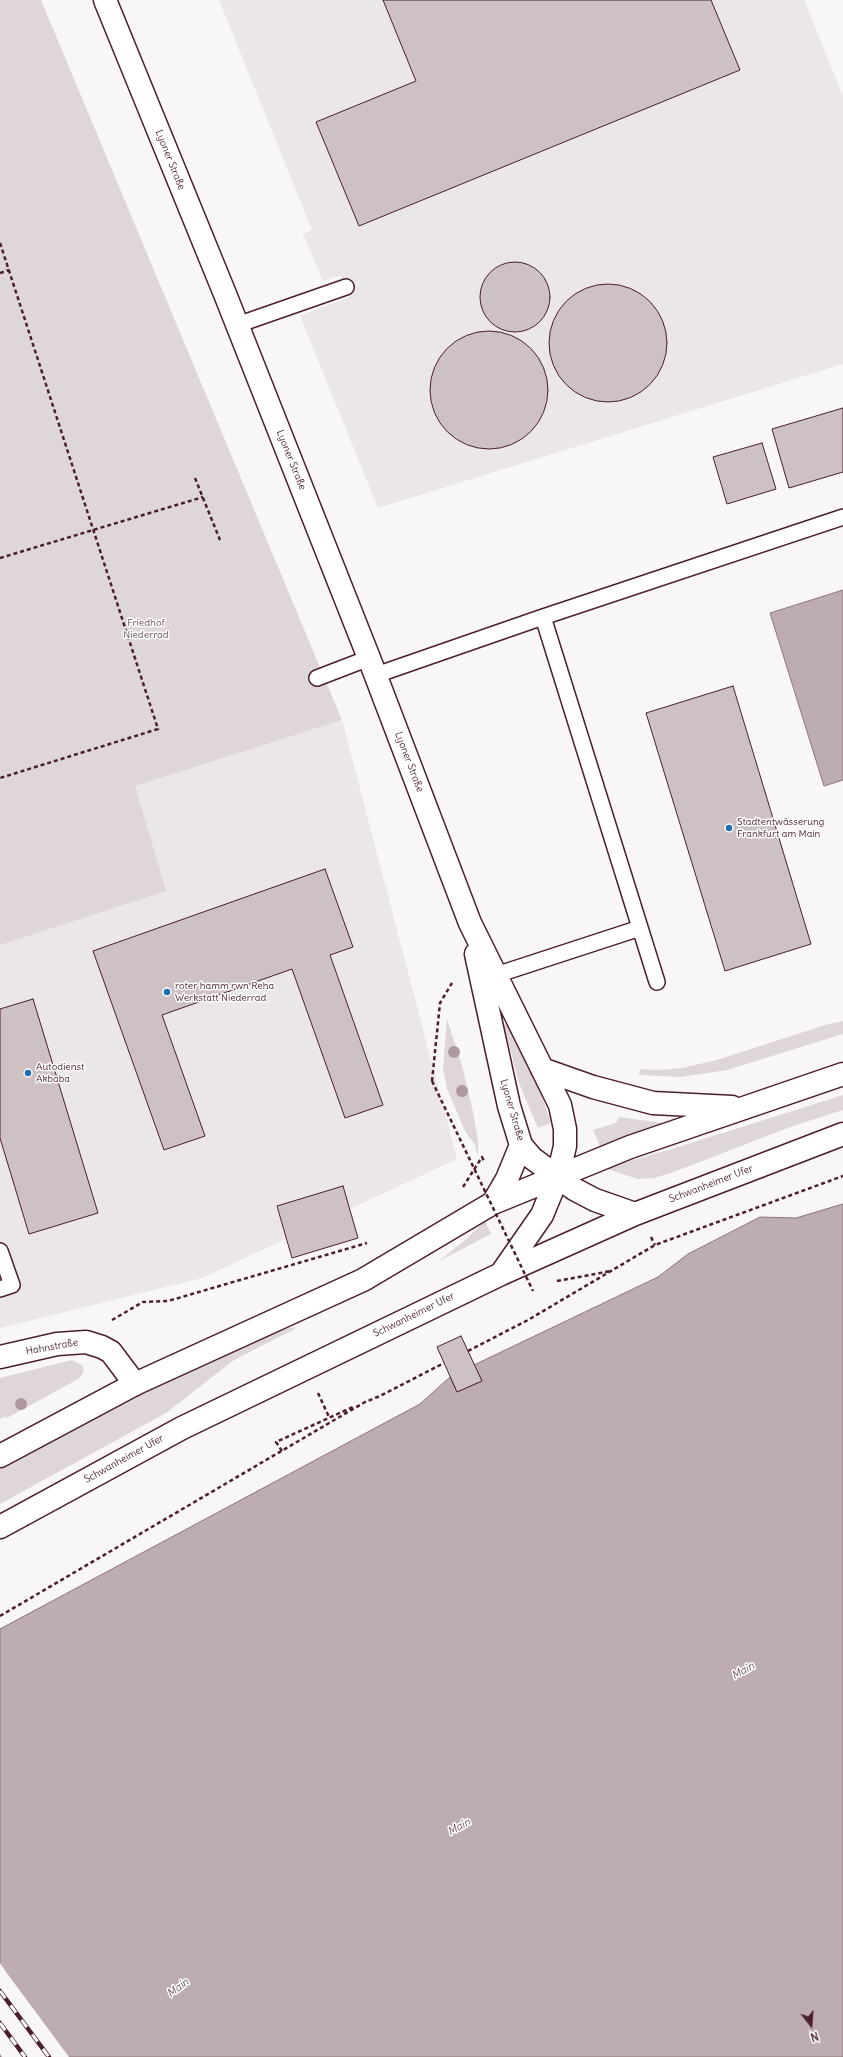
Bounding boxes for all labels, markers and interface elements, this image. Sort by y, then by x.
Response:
street label: Lyoner Straße [153,128,187,192]
street label: Lyoner Straße [274,428,308,492]
park label: Friedhof Niederrad [123,617,169,640]
street label: Lyoner Straße [392,730,426,794]
place label: Stadtentwässerung Frankfurt am Main [737,816,824,840]
marker: Stadtentwässerung Frankfurt am Main [724,823,734,833]
place label: roter hamm rwn Reha Werkstatt Niederrad [175,980,274,1004]
marker: roter hamm rwn Reha Werkstatt Niederrad [162,987,172,997]
place label: Autodienst Akbaba [36,1061,84,1084]
marker: Autodienst Akbaba [23,1068,33,1078]
street label: Lyoner Straße [497,1078,527,1142]
street label: Schwanheimer Ufer [667,1162,755,1206]
street label: Schwanheimer Ufer [371,1290,457,1340]
street label: Hahnstraße [25,1336,79,1358]
street label: Schwanheimer Ufer [82,1432,166,1486]
water label: Main [729,1659,757,1683]
water label: Main [445,1815,473,1839]
water label: Main [164,1976,192,2000]
north arrow [791,2005,831,2045]
text: N [809,2029,820,2044]

